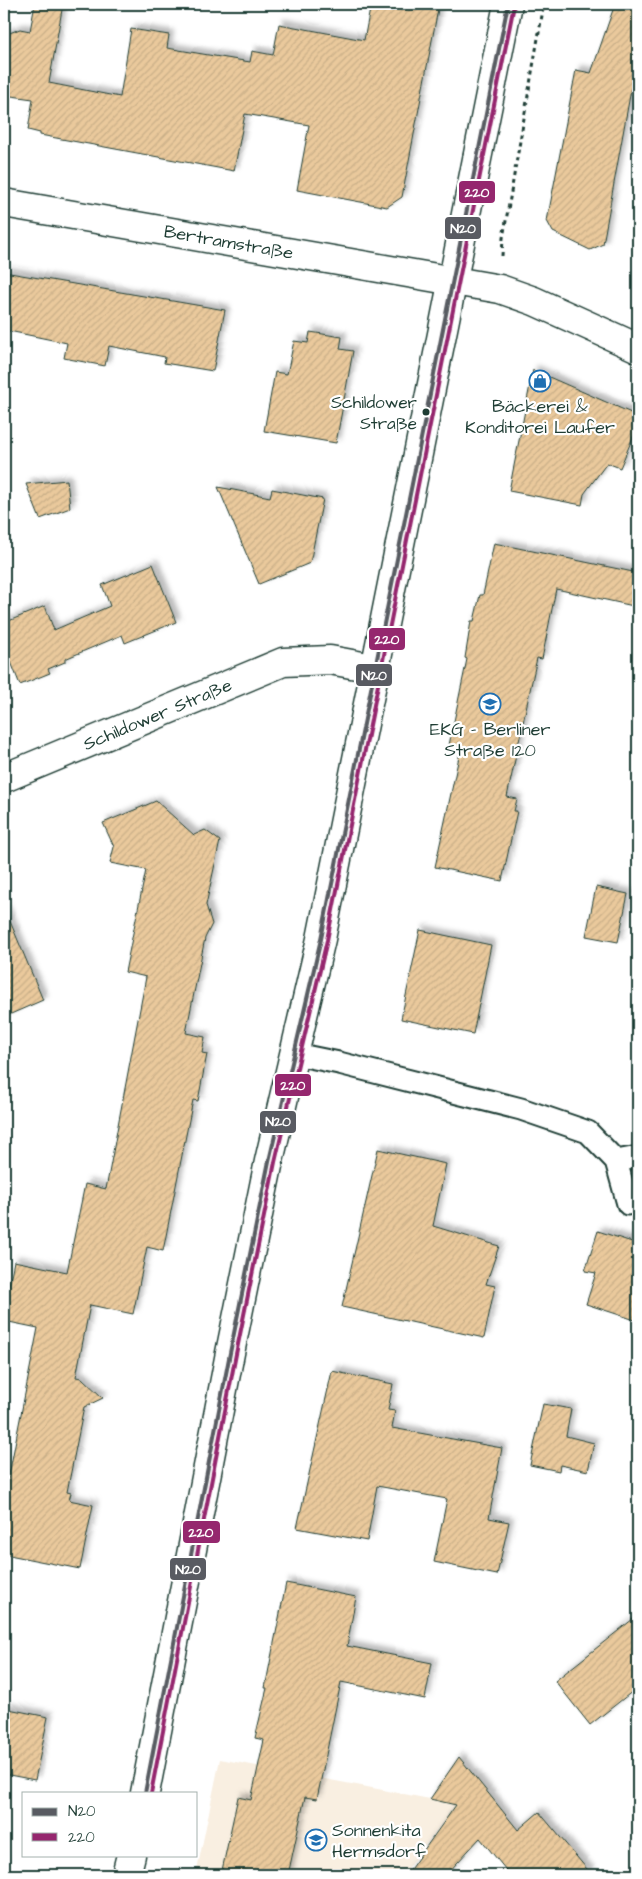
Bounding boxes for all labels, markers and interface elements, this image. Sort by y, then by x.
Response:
line badge: 220 [458,180,496,204]
text: 220 [464,183,490,203]
line badge: N20 [444,216,482,240]
street label: Bertramstraße [162,219,295,266]
text: N20 [450,219,476,239]
shop icon: Bäckerei & Konditorei Laufer [528,369,552,393]
place label: Schildower Straße [331,391,418,436]
place label: Bäckerei & Konditorei Laufer [465,394,615,440]
marker: Schildower Straße [421,407,431,417]
line badge: 220 [368,627,406,651]
text: 220 [374,630,400,650]
line badge: N20 [355,663,393,687]
text: N20 [361,666,387,686]
street label: Schildower Straße [79,673,236,757]
school or university icon: EKG - Berliner Straße 120 [478,692,502,716]
place label: EKG - Berliner Straße 120 [430,717,550,763]
line badge: 220 [274,1073,312,1097]
text: 220 [280,1076,306,1096]
line badge: N20 [259,1110,297,1134]
text: N20 [265,1112,291,1132]
line badge: 220 [182,1520,221,1544]
text: 220 [188,1523,214,1543]
line badge: N20 [169,1557,207,1581]
text: N20 [175,1560,201,1580]
legend [22,1792,198,1856]
text: N20 [68,1801,96,1822]
place label: Sonnenkita Hermsdorf [332,1818,426,1864]
text: 220 [68,1827,95,1848]
school or university icon: Sonnenkita Hermsdorf [304,1828,328,1852]

